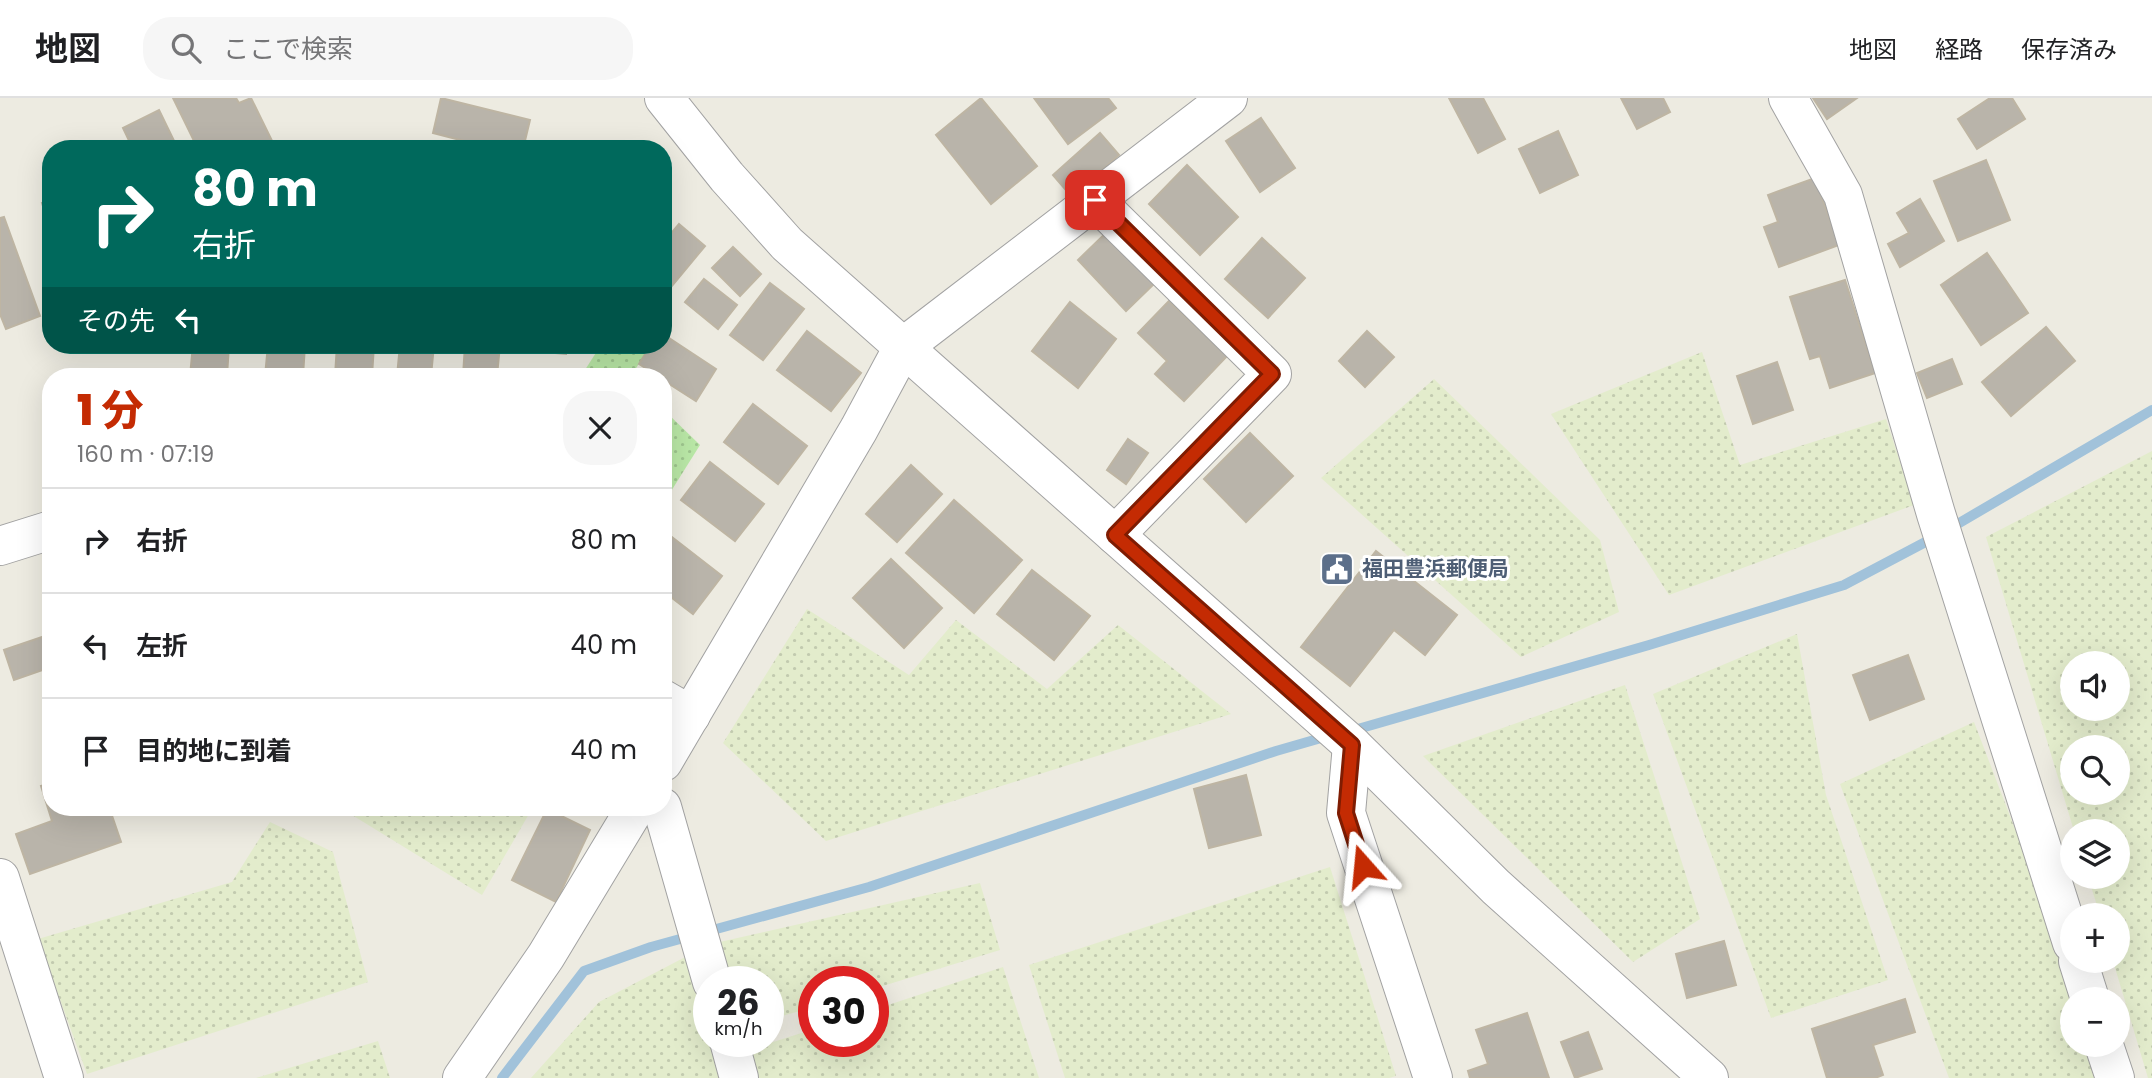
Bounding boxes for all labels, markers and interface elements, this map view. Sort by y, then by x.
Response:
search box [143,17,633,80]
text: 地図 [35,25,101,72]
icon: search [167,29,205,67]
text: ここで検索 [223,31,353,67]
text: 地図 [1849,33,1897,66]
text: 経路 [1935,33,1983,66]
text: 保存済み [2021,33,2117,66]
text: 80 m [192,155,318,223]
icon: right [77,168,168,259]
pin [1065,170,1125,230]
icon: arrive [1076,181,1114,219]
text: 右折 [192,222,256,267]
icon: left [169,301,207,339]
text: その先 [77,303,155,339]
text: 1 分 [77,381,143,440]
button: close [563,391,637,465]
text: 160 m · 07:19 [77,438,214,470]
icon: right [77,522,115,560]
text: 80 m [571,522,637,558]
text: 右折 [136,523,188,559]
public building icon: 福田豊浜郵便局 [1318,550,1356,588]
place label: 福田豊浜郵便局 [1362,554,1509,583]
icon: left [77,627,115,665]
text: 40 m [571,627,637,663]
text: 左折 [136,628,188,664]
map controls [2060,651,2130,1057]
button: sound [2060,651,2130,721]
icon: arrive [77,732,115,770]
text: 40 m [571,732,637,768]
text: 目的地に到着 [136,733,292,769]
button: search [2060,735,2130,805]
button: layers [2060,819,2130,889]
position arrow [1326,829,1400,903]
button: + [2060,903,2130,973]
speed limit sign: 30 [798,966,889,1057]
text: 26 [717,978,760,1027]
button: − [2060,987,2130,1057]
text: km/h [715,1016,762,1041]

